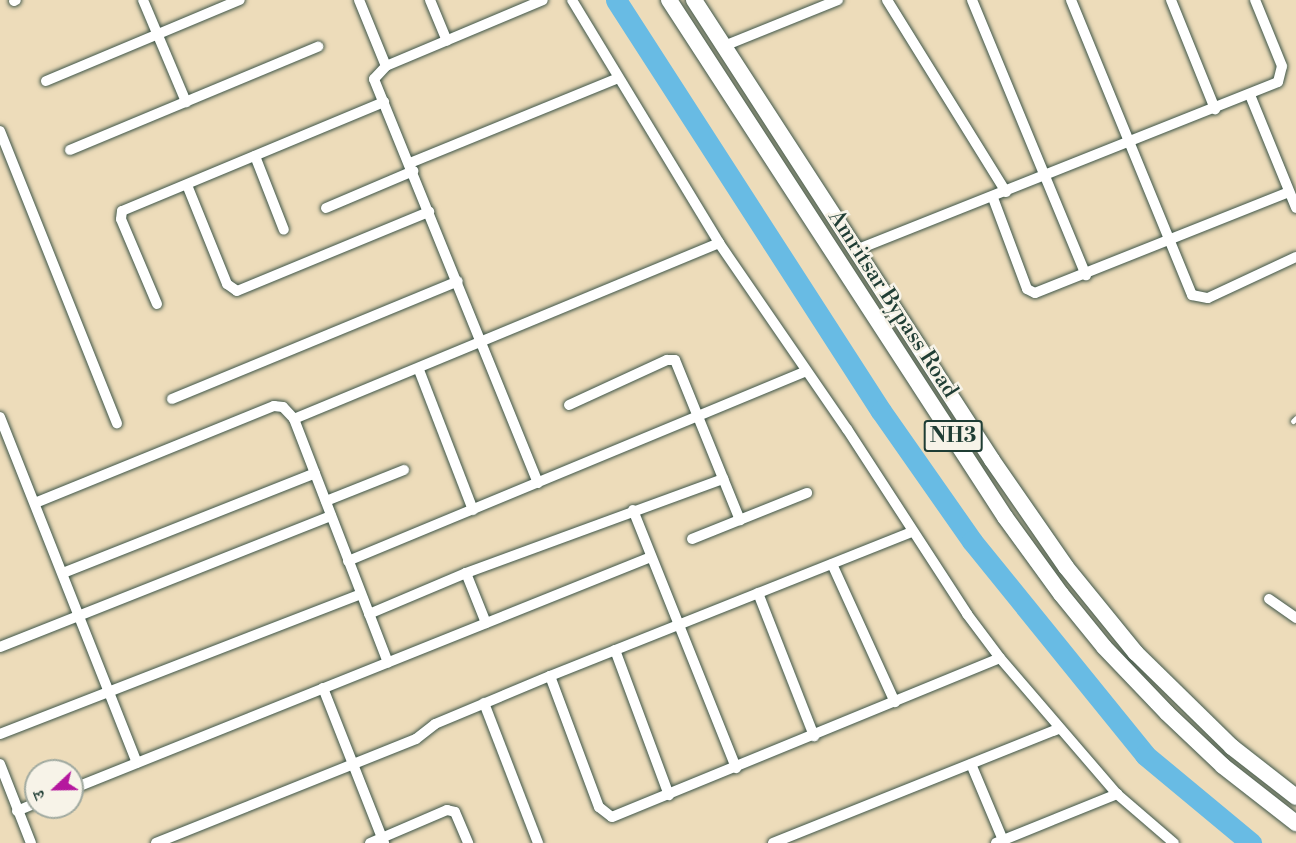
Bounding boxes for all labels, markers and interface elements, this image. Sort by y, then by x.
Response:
street label: Amritsar Bypass Road [823,205,963,403]
road number: NH3 [923,418,983,454]
north arrow [24,759,84,819]
text: उ [28,787,50,803]

